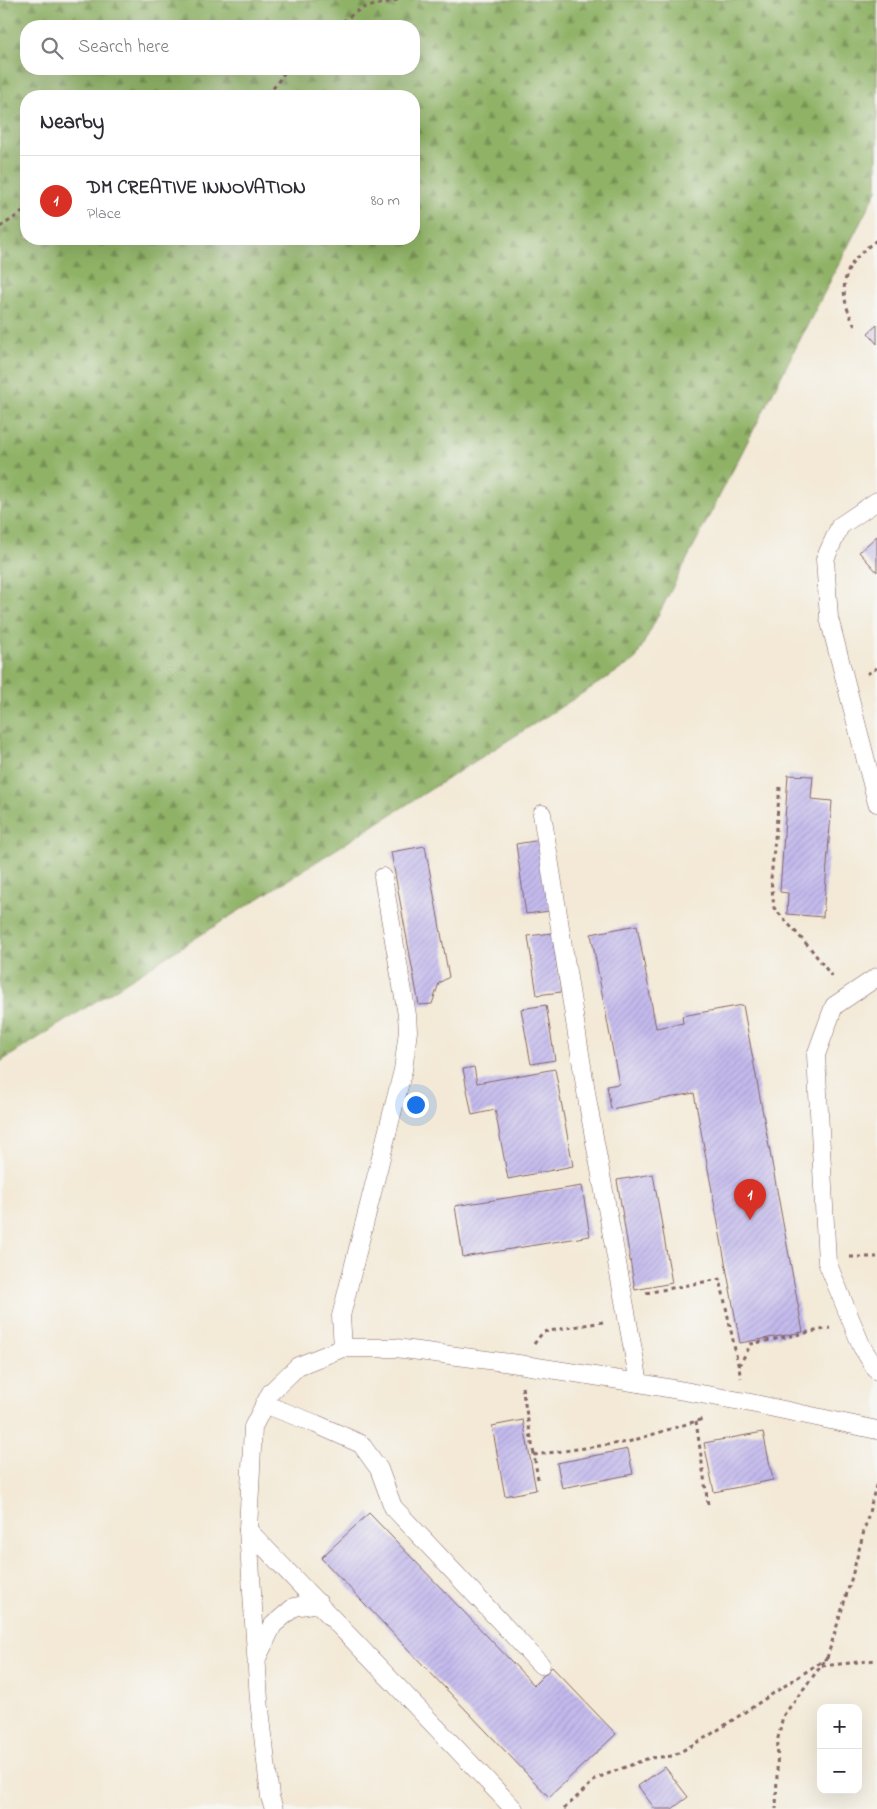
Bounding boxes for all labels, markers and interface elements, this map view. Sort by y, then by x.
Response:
search box [20,20,420,75]
icon: search [38,34,66,62]
text: Search here [78,34,169,61]
text: Nearby [40,108,104,138]
text: DM CREATIVE INNOVATION [87,175,306,202]
text: 1 [53,189,59,213]
text: 80 m [371,189,400,213]
text: Place [87,202,121,226]
your location [403,1092,429,1118]
pin: 1 [734,1179,766,1220]
map controls [817,1704,862,1794]
button: + [817,1704,862,1749]
button: − [817,1749,862,1794]

